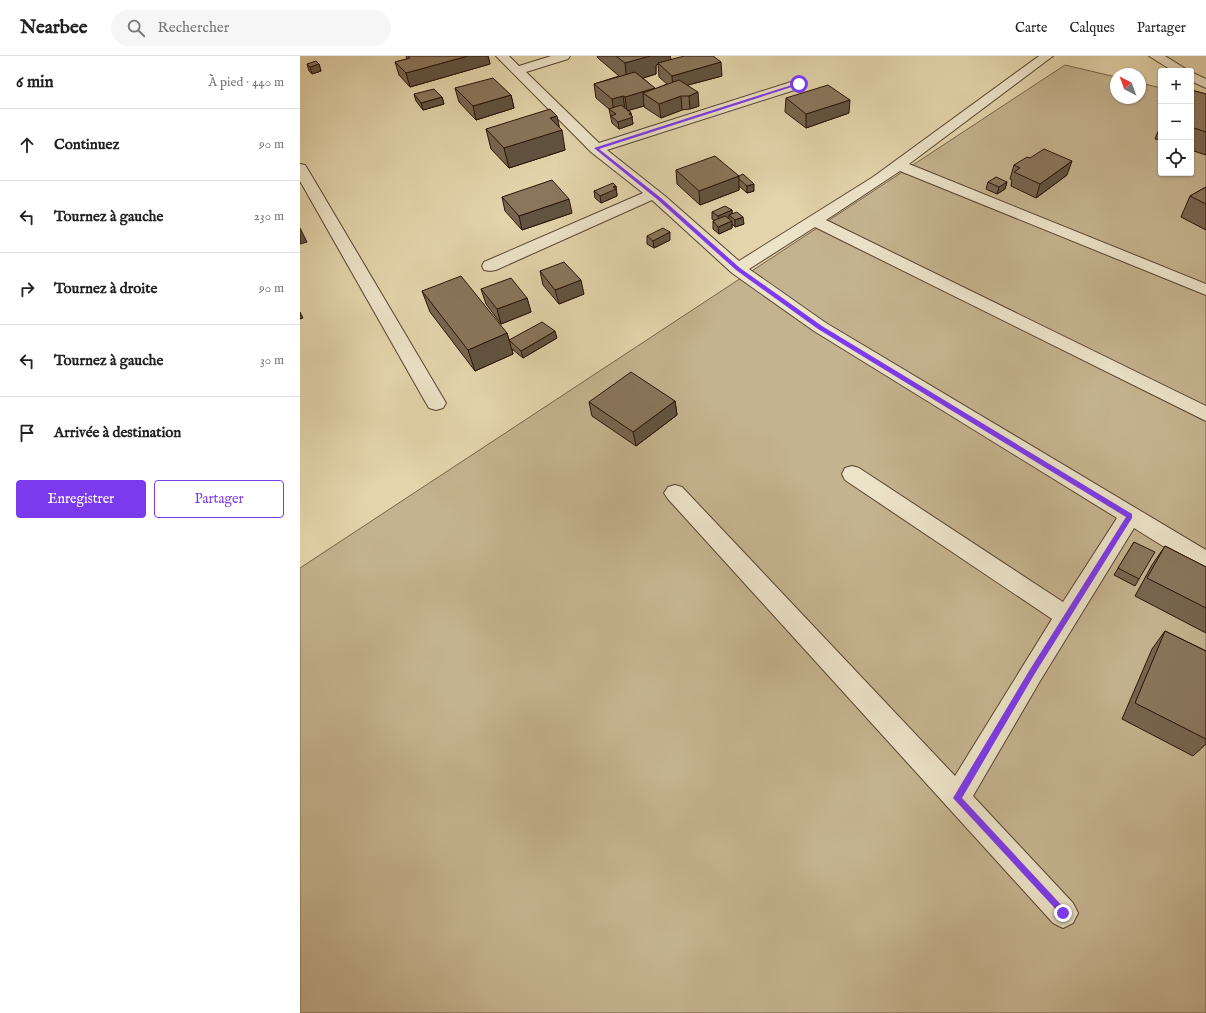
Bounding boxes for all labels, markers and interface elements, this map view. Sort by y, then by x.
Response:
search box [111,10,391,46]
text: Nearbee [20,16,87,40]
icon: search [125,17,147,39]
text: Rechercher [157,18,229,37]
text: Carte [1015,19,1047,37]
text: Calques [1069,19,1115,37]
text: Partager [1137,19,1186,37]
north arrow [1110,68,1146,104]
map controls [1158,68,1194,176]
button: + [1158,68,1194,104]
text: 6 min [16,72,54,93]
text: À pied · 440 m [209,74,284,91]
route start [790,75,808,93]
button: − [1158,104,1194,140]
icon: ahead [16,134,38,156]
text: Continuez [54,135,119,154]
text: 90 m [259,136,284,153]
button: locate [1158,140,1194,176]
icon: left [16,206,38,228]
text: Tournez à gauche [54,207,163,226]
text: 230 m [254,208,284,225]
icon: right [16,278,38,300]
text: Tournez à droite [54,279,157,298]
text: 90 m [259,280,284,297]
icon: left [16,350,38,372]
text: Tournez à gauche [54,351,163,370]
text: 30 m [260,352,284,369]
icon: arrive [16,422,38,444]
text: Arrivée à destination [54,423,181,442]
button: Enregistrer [16,480,146,518]
button: Partager [154,480,284,518]
route end [1054,904,1072,922]

